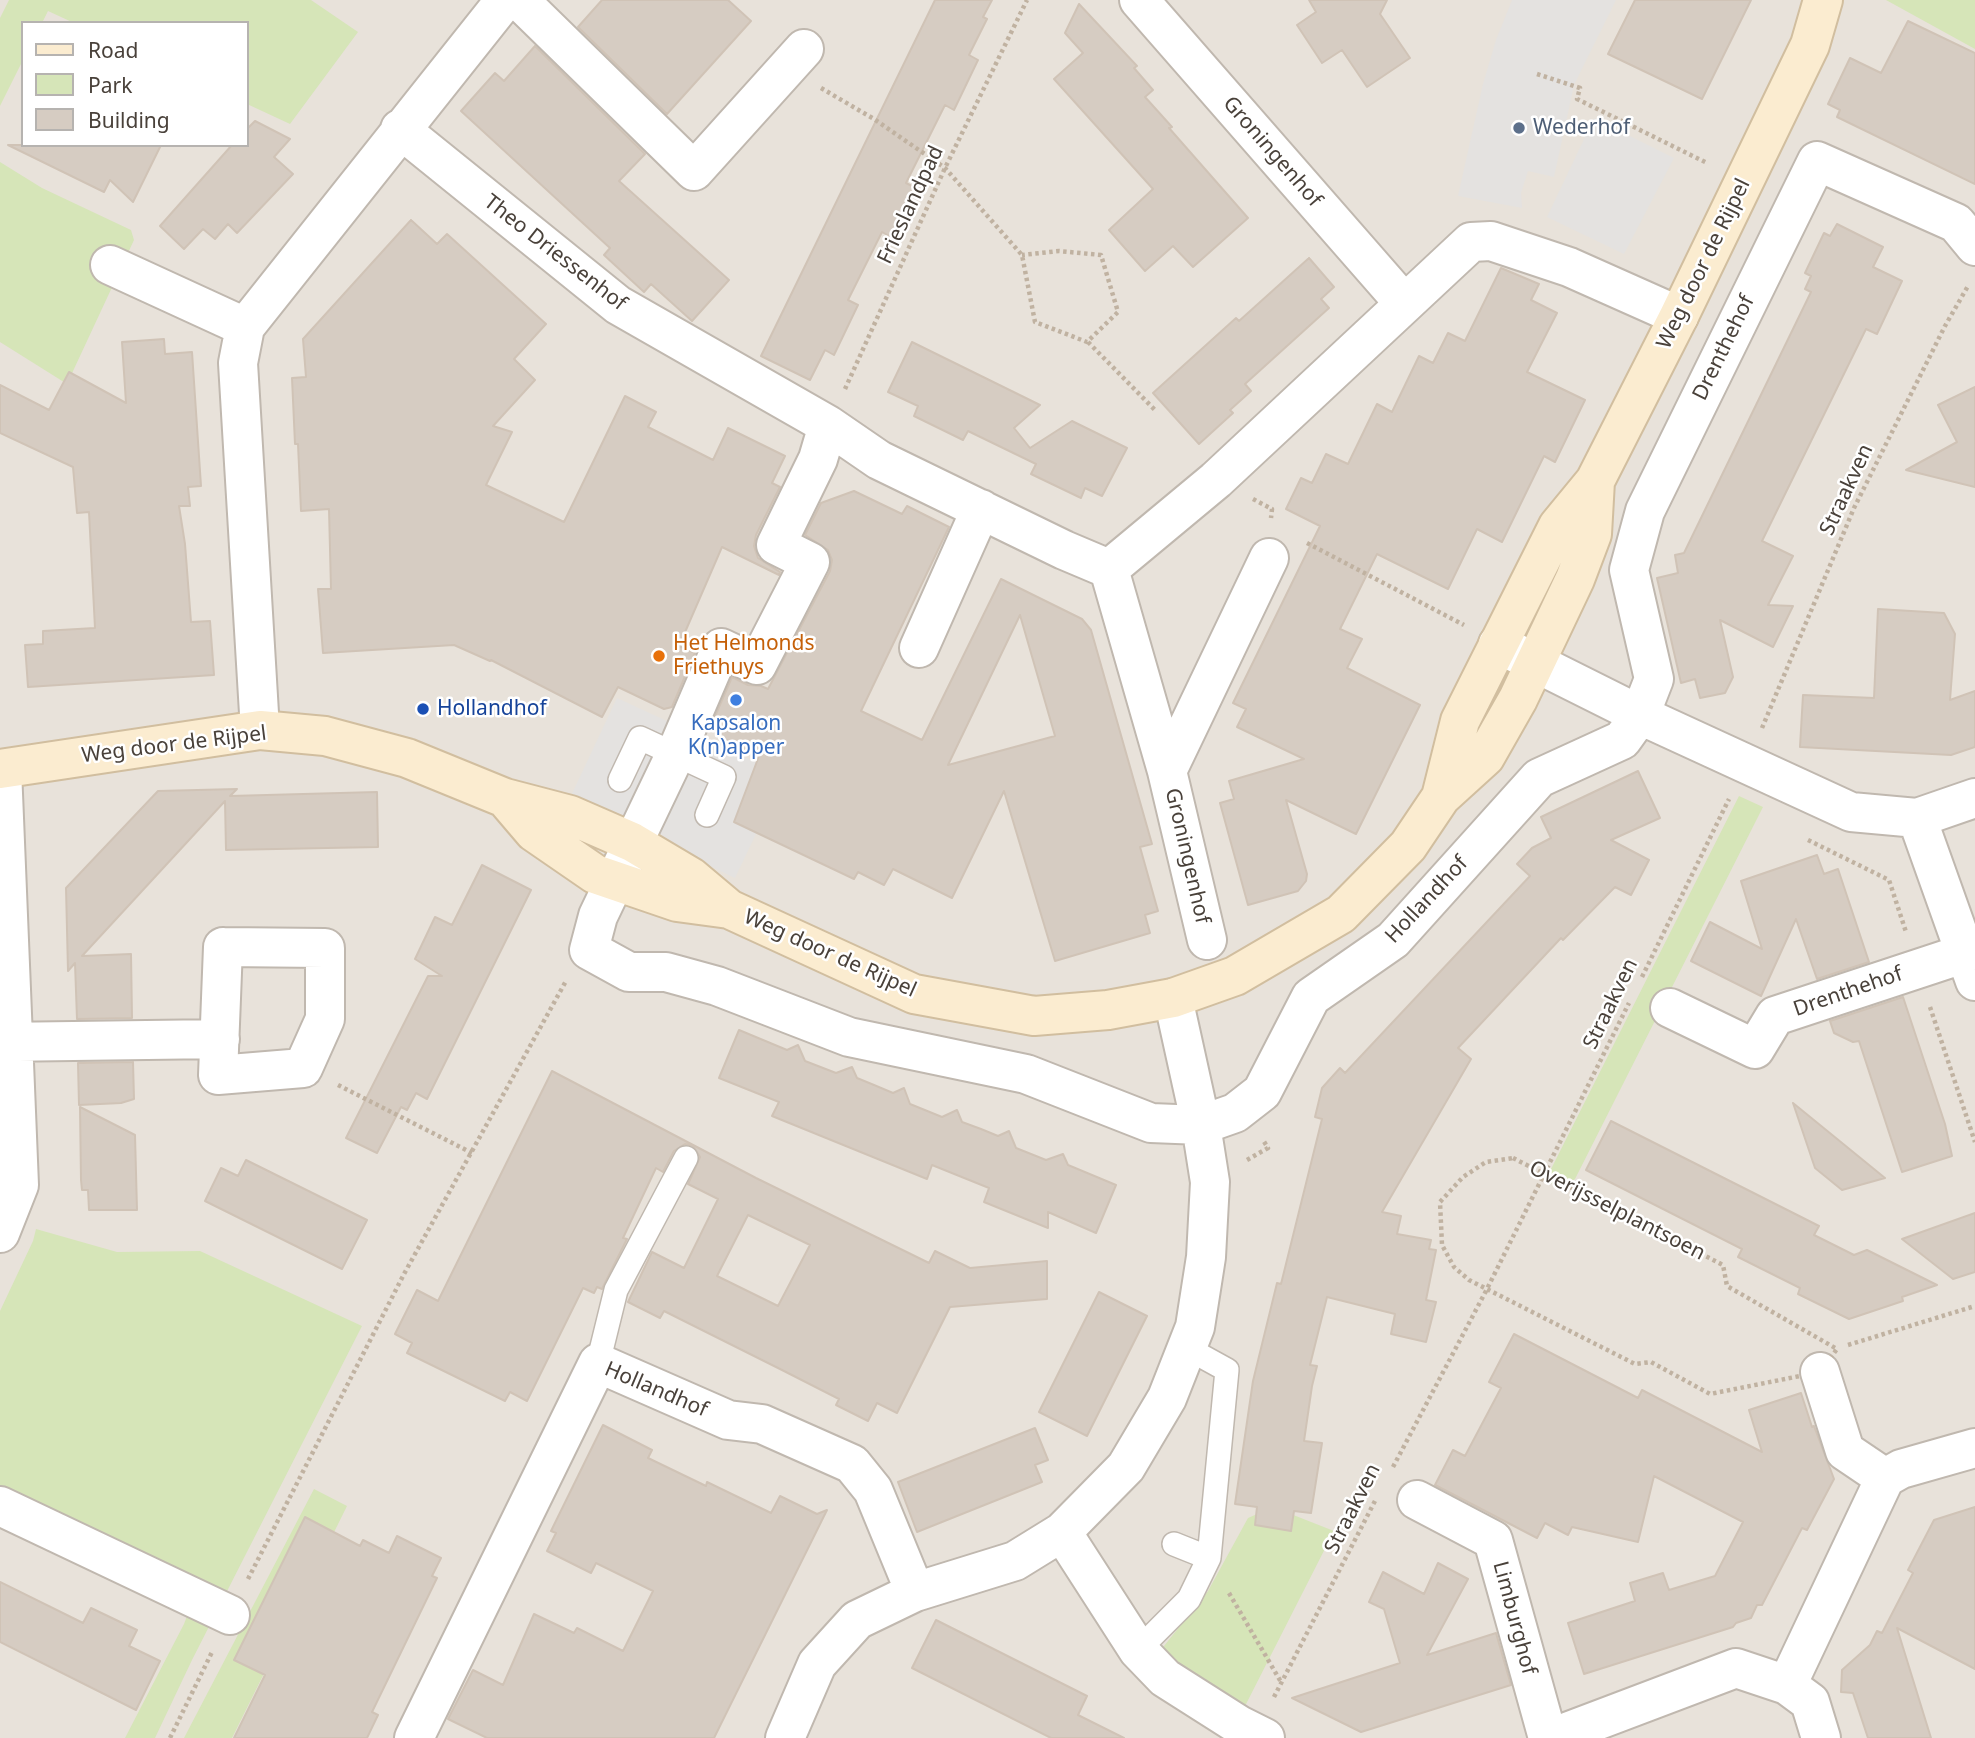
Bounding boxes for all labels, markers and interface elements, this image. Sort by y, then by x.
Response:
legend [21,21,248,147]
text: Road [88,36,138,64]
text: Park [88,71,132,99]
street label: Groningenhof [1217,92,1327,212]
text: Building [88,106,170,134]
place label: Wederhof [1533,115,1630,141]
marker: Wederhof [1511,120,1527,136]
street label: Frieslandpad [873,142,949,268]
street label: Weg door de Rijpel [1652,175,1756,353]
street label: Theo Driessenhof [479,190,631,316]
street label: Drenthehof [1688,291,1760,405]
street label: Straakven [1815,440,1879,540]
place label: Het Helmonds Friethuys [673,631,815,681]
marker: Het Helmonds Friethuys [651,648,667,664]
marker: Kapsalon K(n)apper [728,692,744,708]
place label: Hollandhof [437,696,547,722]
marker: Hollandhof [415,701,431,717]
place label: Kapsalon K(n)apper [688,711,784,761]
street label: Weg door de Rijpel [80,721,268,769]
street label: Groningenhof [1159,786,1215,926]
street label: Hollandhof [1380,851,1474,949]
street label: Weg door de Rijpel [740,905,920,1003]
street label: Straakven [1578,955,1644,1053]
street label: Drenthehof [1790,962,1906,1022]
street label: Overijsselplantsoen [1525,1156,1709,1266]
street label: Hollandhof [601,1357,711,1423]
street label: Straakven [1320,1460,1386,1558]
street label: Limburghof [1487,1559,1541,1677]

